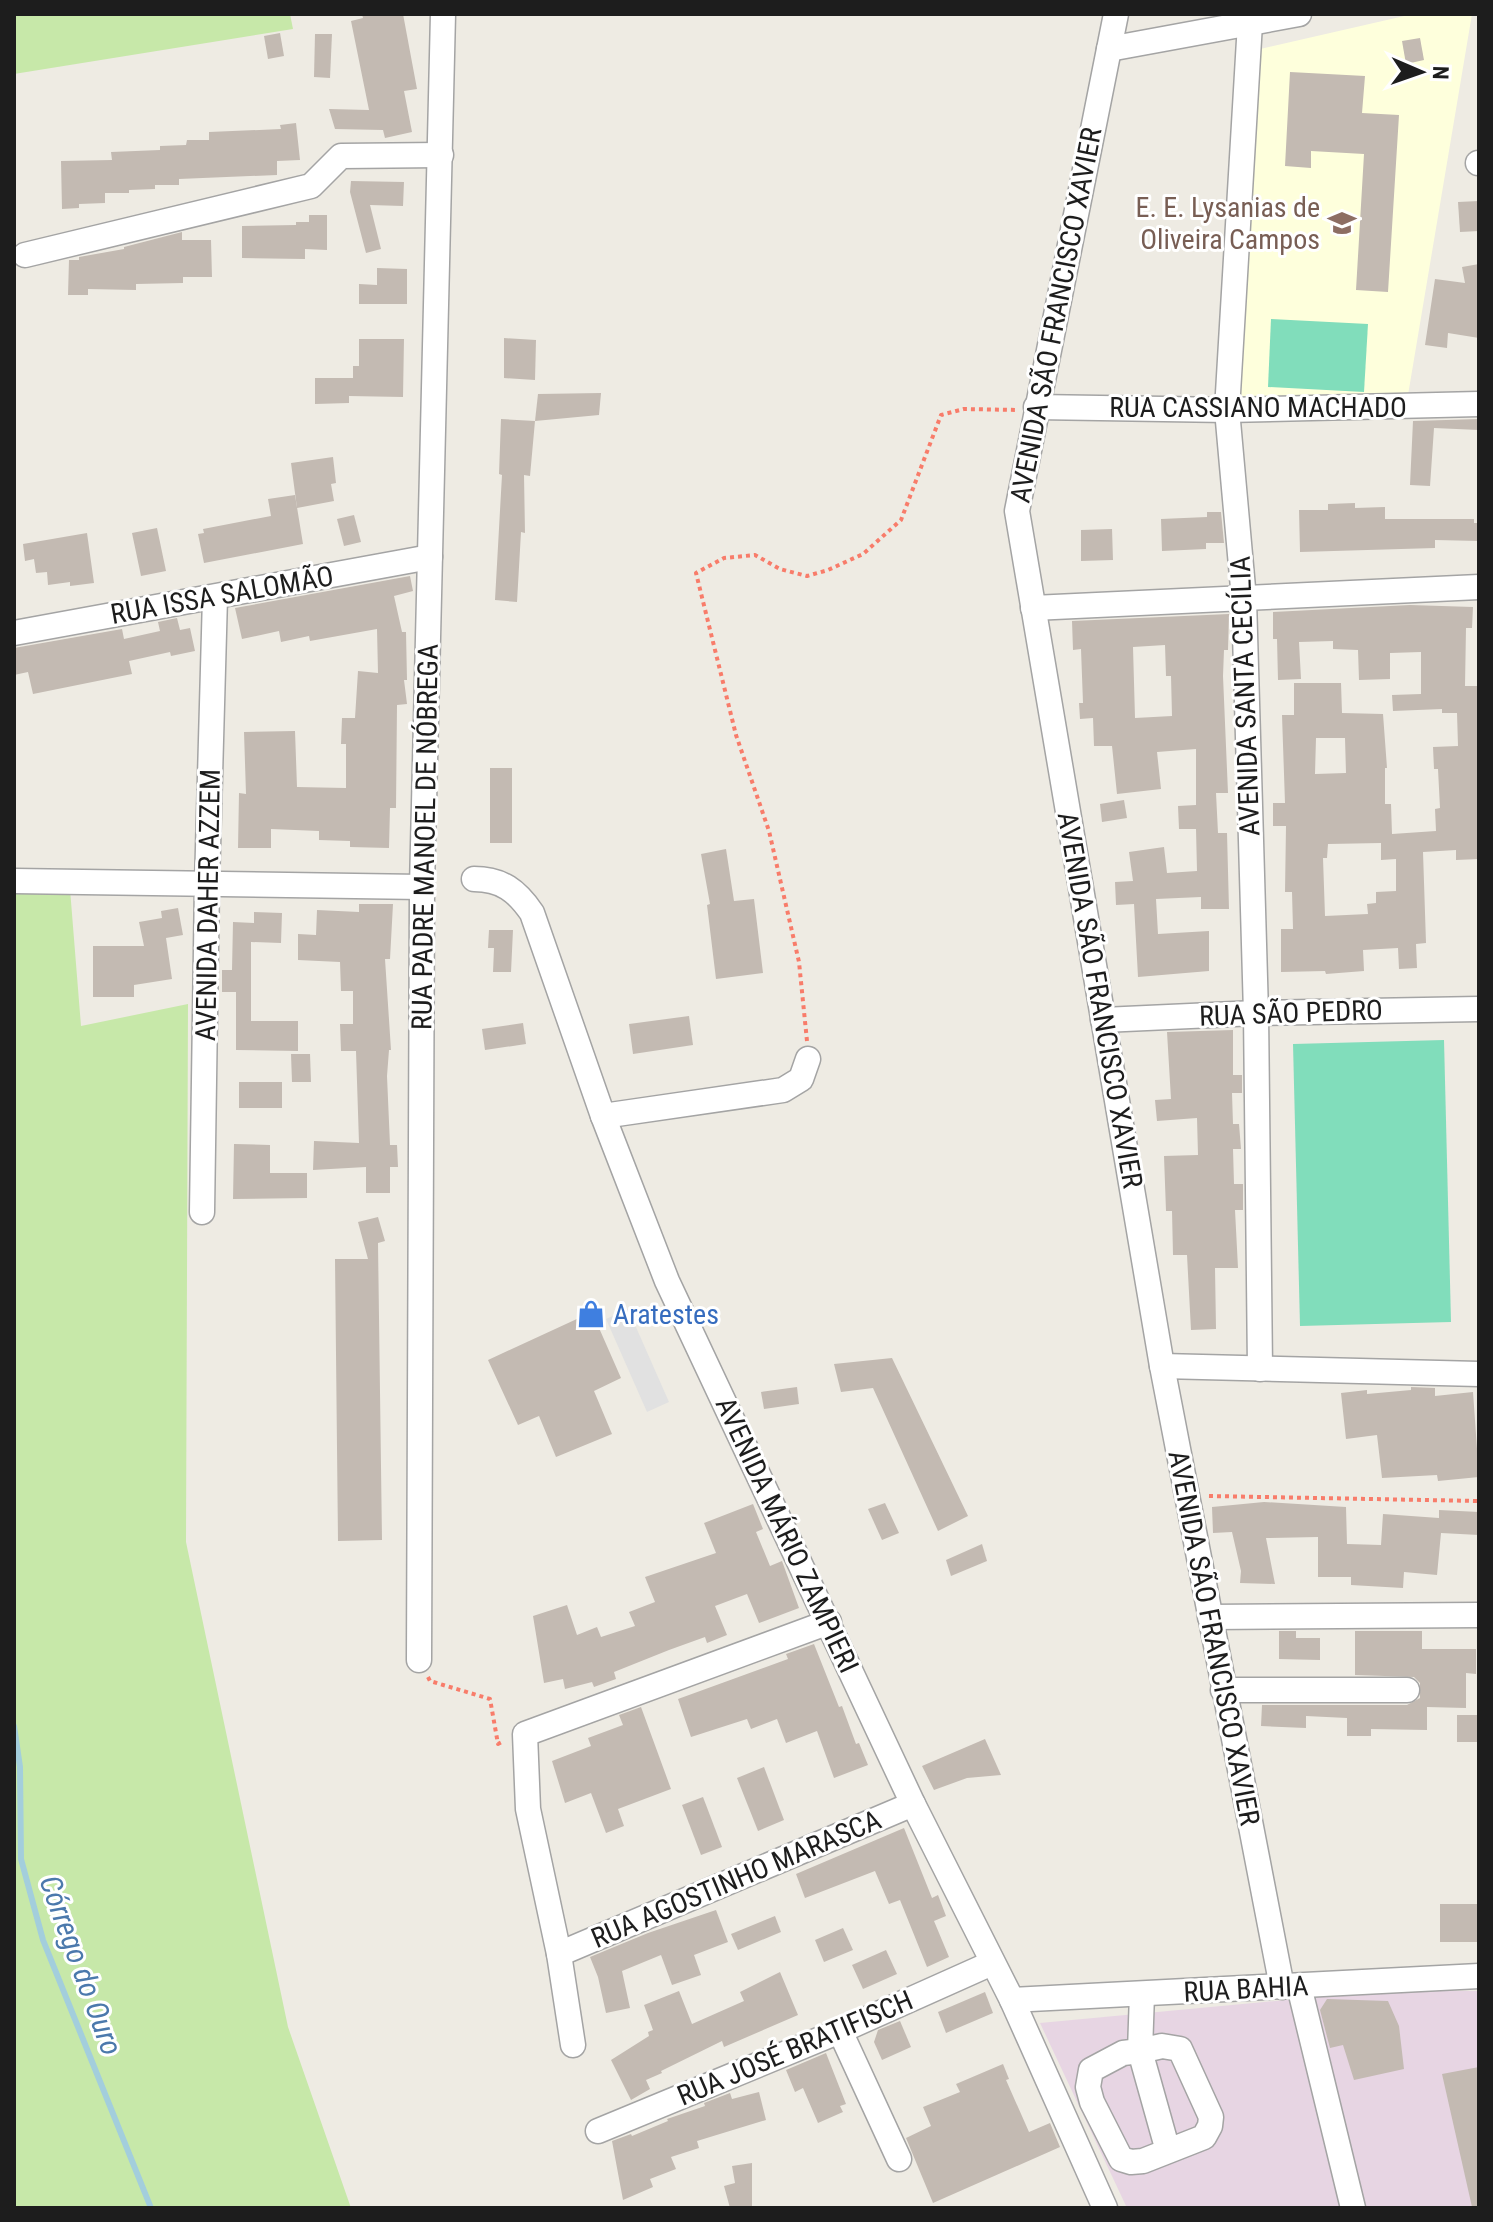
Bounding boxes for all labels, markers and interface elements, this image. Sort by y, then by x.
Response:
north arrow [1381,32,1461,112]
text: N [1428,66,1453,80]
street label: AVENIDA SÃO FRANCISCO XAVIER [1003,125,1109,505]
place label: E. E. Lysanias de Oliveira Campos [1136,191,1320,256]
school or university icon: E. E. Lysanias de Oliveira Campos [1327,208,1357,238]
street label: RUA CASSIANO MACHADO [1109,391,1407,424]
street label: AVENIDA SANTA CECÍLIA [1224,555,1266,837]
street label: RUA ISSA SALOMÃO [108,559,336,631]
street label: RUA PADRE MANOEL DE NÓBREGA [405,644,445,1030]
street label: AVENIDA DAHER AZZEM [189,769,227,1041]
street label: AVENIDA SÃO FRANCISCO XAVIER [1051,809,1149,1191]
street label: RUA SÃO PEDRO [1199,993,1383,1033]
place label: Aratestes [613,1298,719,1331]
shop icon: Aratestes [576,1299,606,1329]
street label: AVENIDA MÁRIO ZAMPIERI [709,1392,865,1678]
street label: AVENIDA SÃO FRANCISCO XAVIER [1161,1448,1267,1828]
street label: RUA AGOSTINHO MARASCA [586,1803,886,1955]
water label: Córrego do Ouro [32,1870,130,2060]
street label: RUA BAHIA [1183,1969,1309,2009]
street label: RUA JOSÉ BRATIFISCH [672,1983,918,2113]

